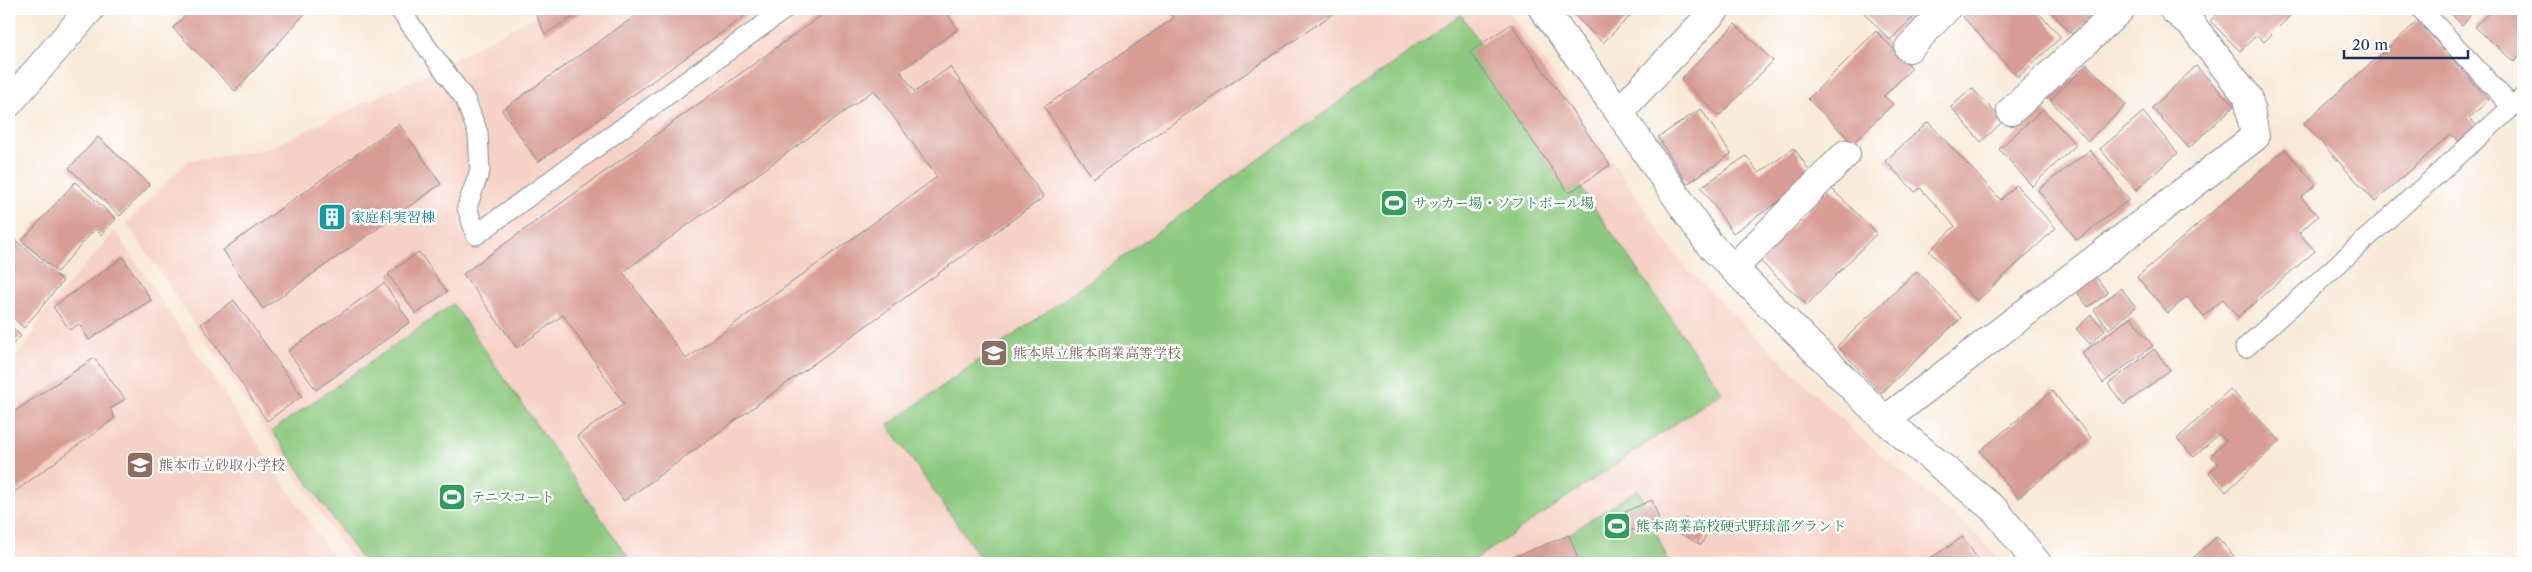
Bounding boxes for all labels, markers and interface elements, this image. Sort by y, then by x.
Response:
scale bar [2344,28,2468,60]
text: 20 m [2352,35,2388,54]
sports icon: サッカー場・ソフトボール場 [1379,188,1409,218]
place label: サッカー場・ソフトボール場 [1413,194,1594,212]
building icon: 家庭科実習棟 [317,202,347,232]
place label: 家庭科実習棟 [351,208,435,226]
school or university icon: 熊本県立熊本商業高等学校 [979,338,1009,368]
place label: 熊本県立熊本商業高等学校 [1013,344,1181,362]
school or university icon: 熊本市立砂取小学校 [125,450,155,480]
place label: 熊本市立砂取小学校 [159,456,285,474]
sports icon: テニスコート [437,482,467,512]
place label: テニスコート [471,488,554,506]
sports icon: 熊本商業高校硬式野球部グランド [1602,511,1632,541]
place label: 熊本商業高校硬式野球部グランド [1636,517,1846,535]

